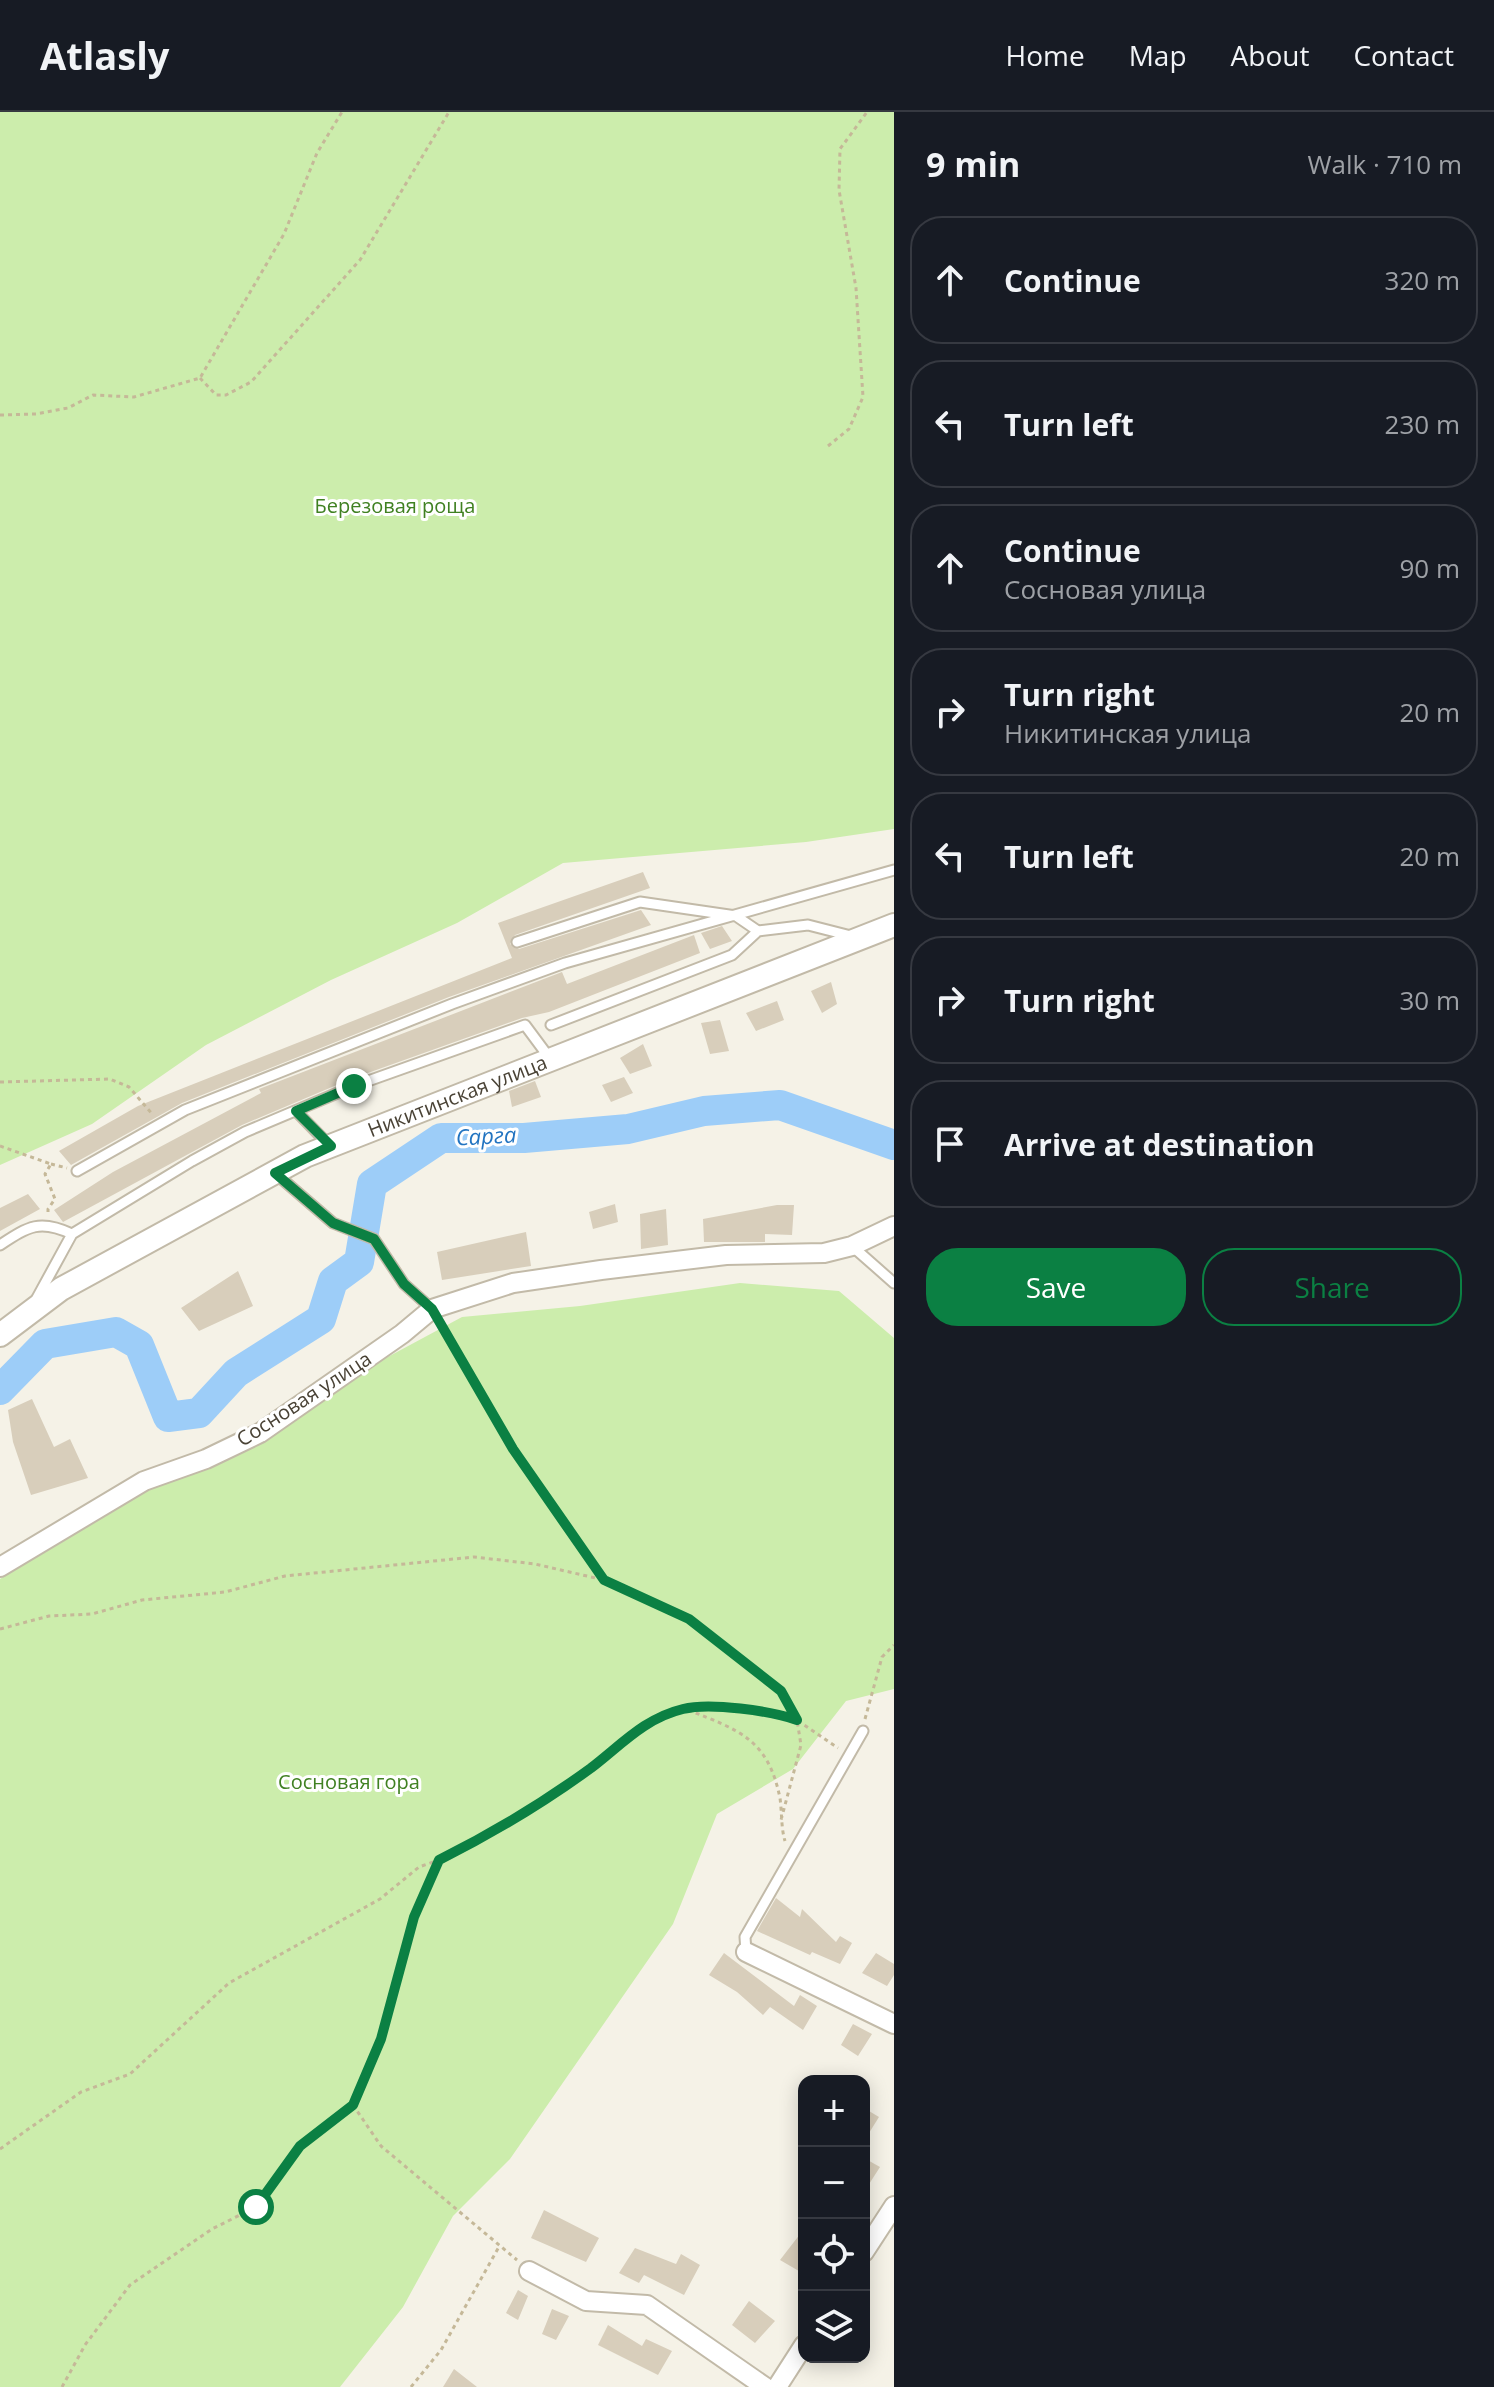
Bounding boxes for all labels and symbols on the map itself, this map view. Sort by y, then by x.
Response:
park label: Березовая роща [315,492,475,519]
street label: Никитинская улица [364,1048,551,1143]
route end [336,1068,372,1104]
water label: Сарга [455,1118,517,1152]
street label: Сосновая улица [231,1345,376,1452]
park label: Сосновая гора [278,1768,420,1795]
route start [238,2189,274,2225]

